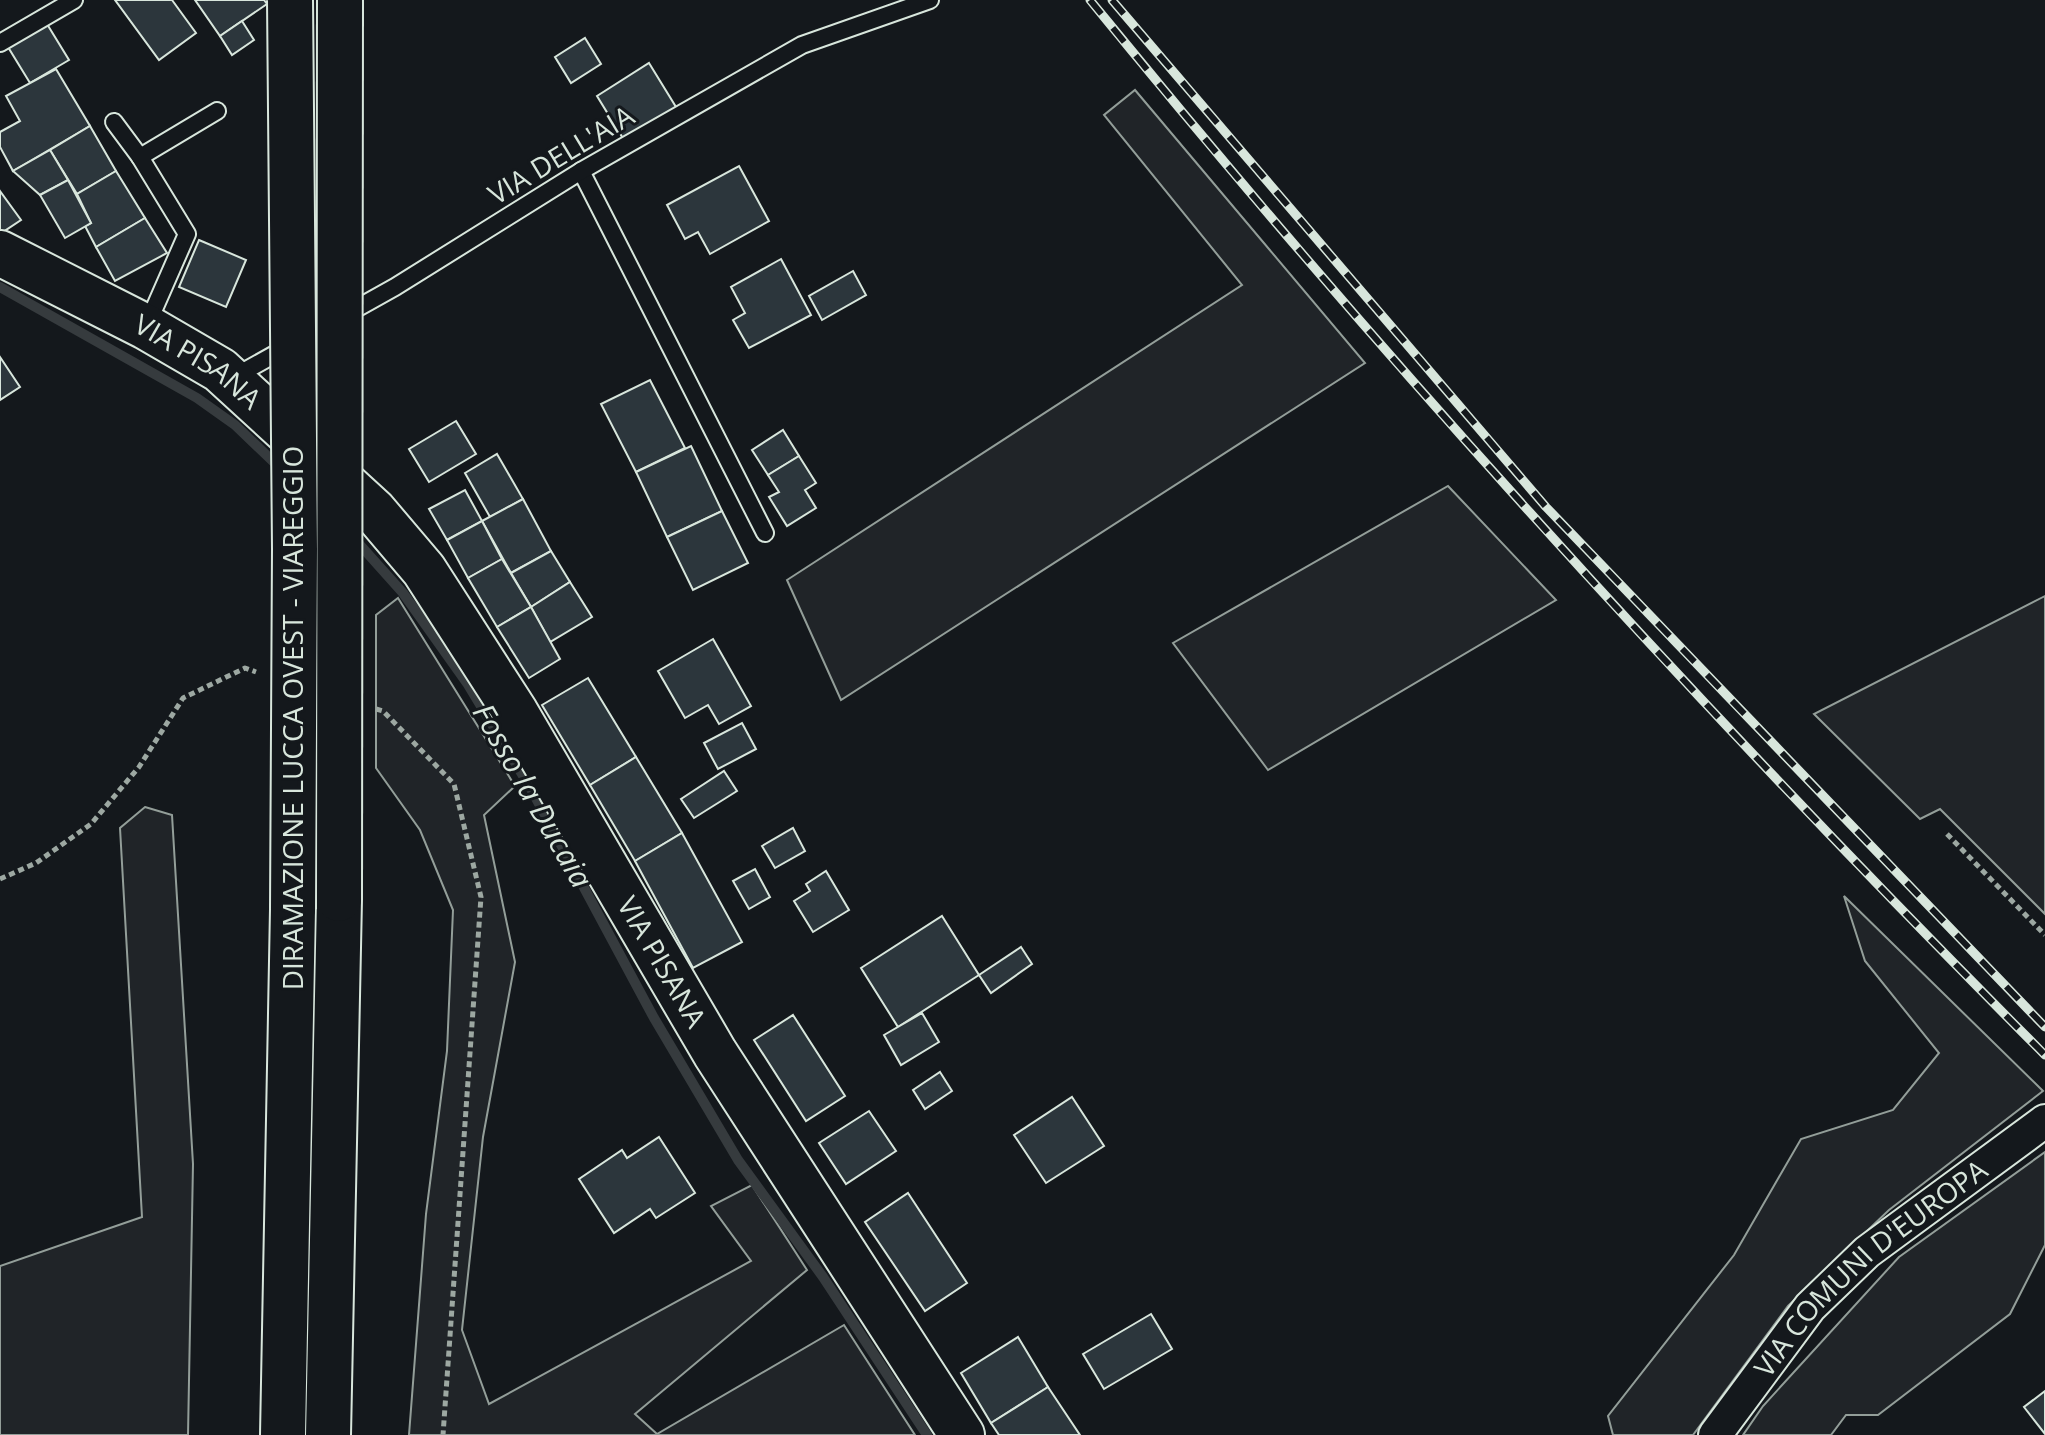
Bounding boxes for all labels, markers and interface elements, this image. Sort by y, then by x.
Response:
street label: VIA DELL'AIA [480,95,641,213]
street label: VIA PISANA [128,304,270,417]
street label: DIRAMAZIONE LUCCA OVEST - VIAREGGIO [273,446,311,990]
water label: Fosso la Ducaia [464,696,603,895]
street label: VIA PISANA [609,889,716,1034]
street label: VIA COMUNI D'EUROPA [1745,1150,1995,1384]

